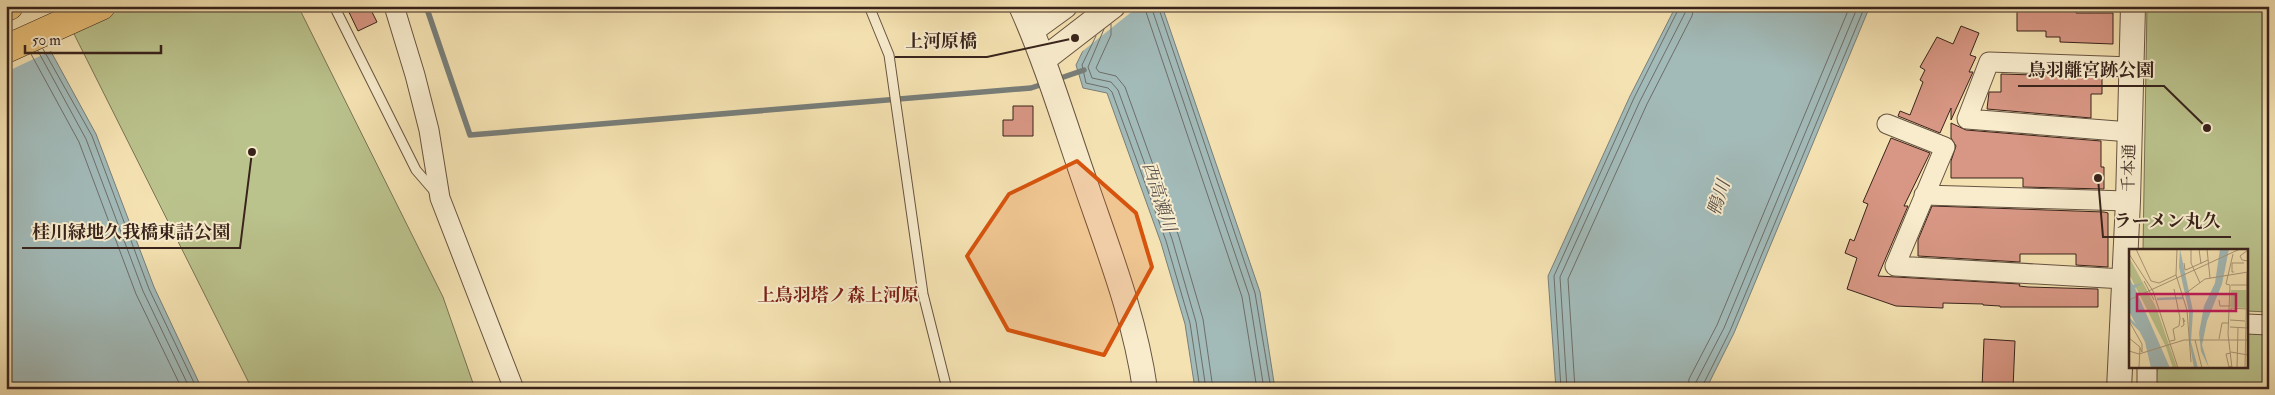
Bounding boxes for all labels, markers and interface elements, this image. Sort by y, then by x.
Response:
scale bar [25,22,161,54]
callout: 上河原橋 [895,24,987,57]
text: 上河原橋 [905,30,977,53]
text: 50 m [32,31,61,50]
callout: 鳥羽離宮跡公園 [2018,53,2164,86]
text: 鳥羽離宮跡公園 [2028,59,2154,82]
street label: 千本通 [2119,144,2139,192]
water label: 西高瀬川 [1137,159,1182,237]
water label: 鴨川 [1703,175,1736,219]
callout: ラーメン丸久 [2103,204,2231,237]
text: ラーメン丸久 [2113,210,2221,233]
callout: 桂川緑地久我橋東詰公園 [22,215,240,248]
text: 桂川緑地久我橋東詰公園 [32,221,230,244]
inset map [2129,249,2248,368]
district label: 上鳥羽塔ノ森上河原 [757,284,919,307]

